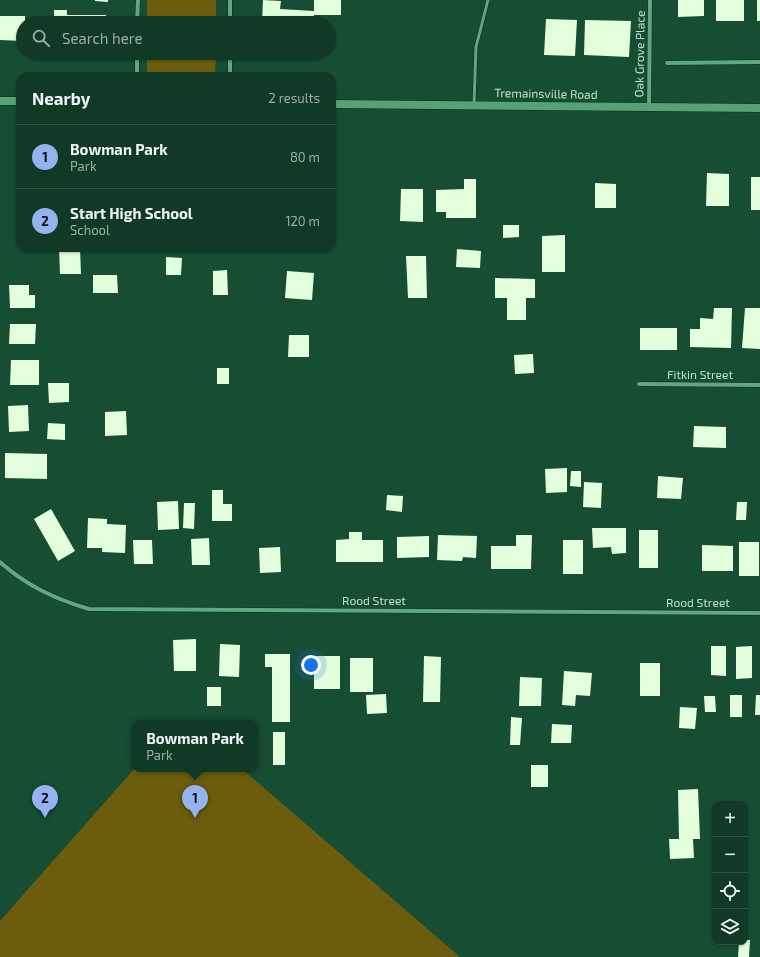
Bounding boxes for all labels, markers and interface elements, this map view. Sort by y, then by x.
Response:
street label: Oak Grove Place [631,10,647,98]
search box [16,16,336,60]
icon: search [30,27,52,49]
text: Search here [62,29,143,47]
street label: Tremainsville Road [494,85,598,101]
text: Nearby [32,88,90,108]
text: 2 results [268,90,320,106]
text: Bowman Park [70,140,168,158]
text: 1 [42,149,48,165]
text: 80 m [290,149,320,165]
text: Park [70,158,97,174]
text: Start High School [70,204,193,222]
text: 2 [41,213,49,229]
text: 120 m [285,213,320,229]
text: School [70,222,110,238]
street label: Fitkin Street [667,367,733,381]
street label: Rood Street [342,593,406,607]
street label: Rood Street [666,595,730,609]
your location [301,655,321,675]
popup [132,720,258,772]
text: Bowman Park [146,729,244,747]
text: Park [146,747,173,763]
pin: 2 [32,785,58,818]
pin: 1 [182,785,208,818]
map controls [712,801,748,945]
button: + [712,801,748,837]
button: − [712,837,748,873]
button: locate [712,873,748,909]
button: layers [712,909,748,945]

